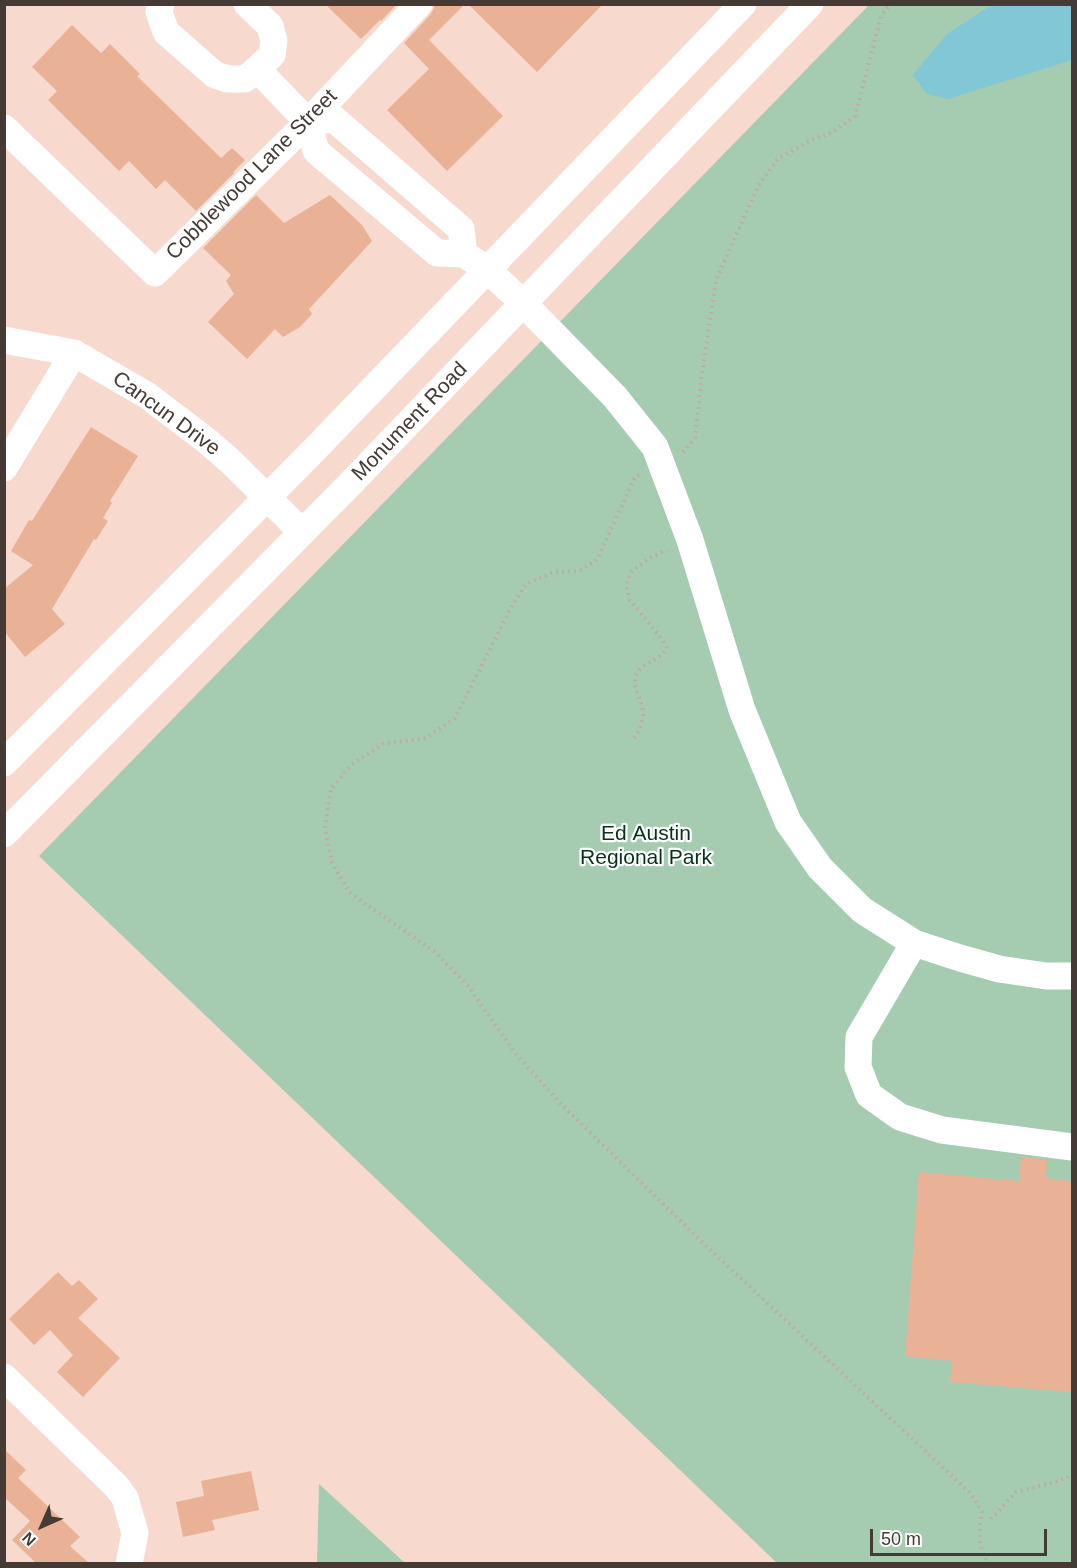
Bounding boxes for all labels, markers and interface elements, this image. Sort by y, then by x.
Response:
street label: Cobblewood Lane Street [161,84,343,266]
street label: Monument Road [347,357,473,487]
street label: Cancun Drive [107,366,225,462]
park label: Ed Austin Regional Park [580,821,712,871]
north arrow [12,1496,72,1556]
scale bar [873,1517,1050,1555]
text: N [19,1529,39,1549]
text: 50 m [881,1529,921,1549]

